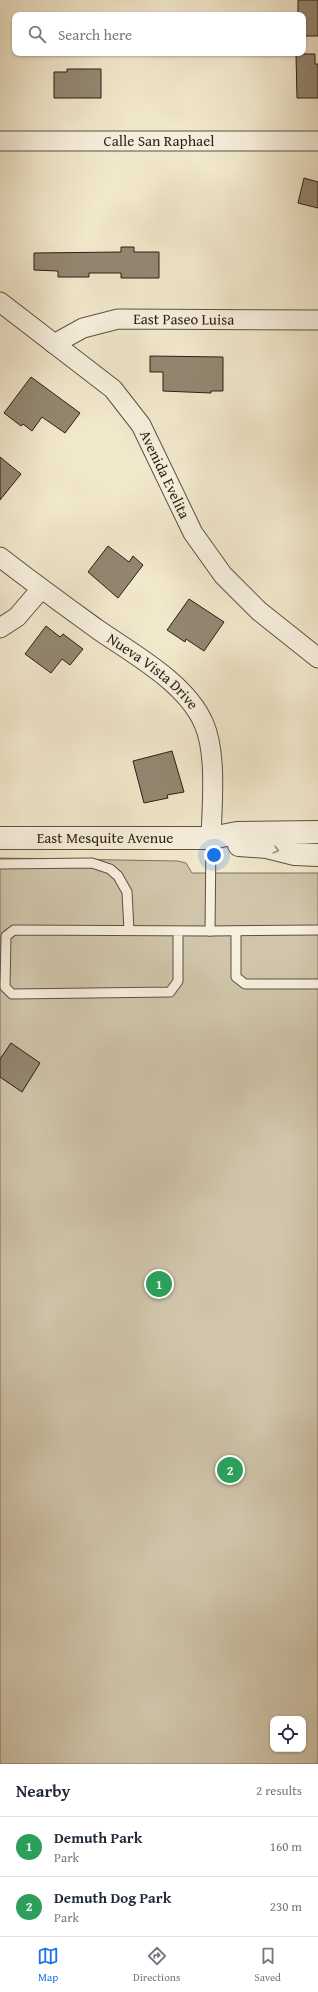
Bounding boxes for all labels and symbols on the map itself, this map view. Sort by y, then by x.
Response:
street label: Calle San Raphael [104,130,214,151]
street label: East Paseo Luisa [133,308,234,330]
street label: Avenida Evelita [135,426,196,522]
street label: Nueva Vista Drive [103,628,204,714]
street label: East Mesquite Avenue [37,827,173,848]
your location [204,845,224,865]
one-way arrow [273,845,280,853]
pin: 1 [146,1269,172,1299]
pin: 2 [217,1455,243,1485]

